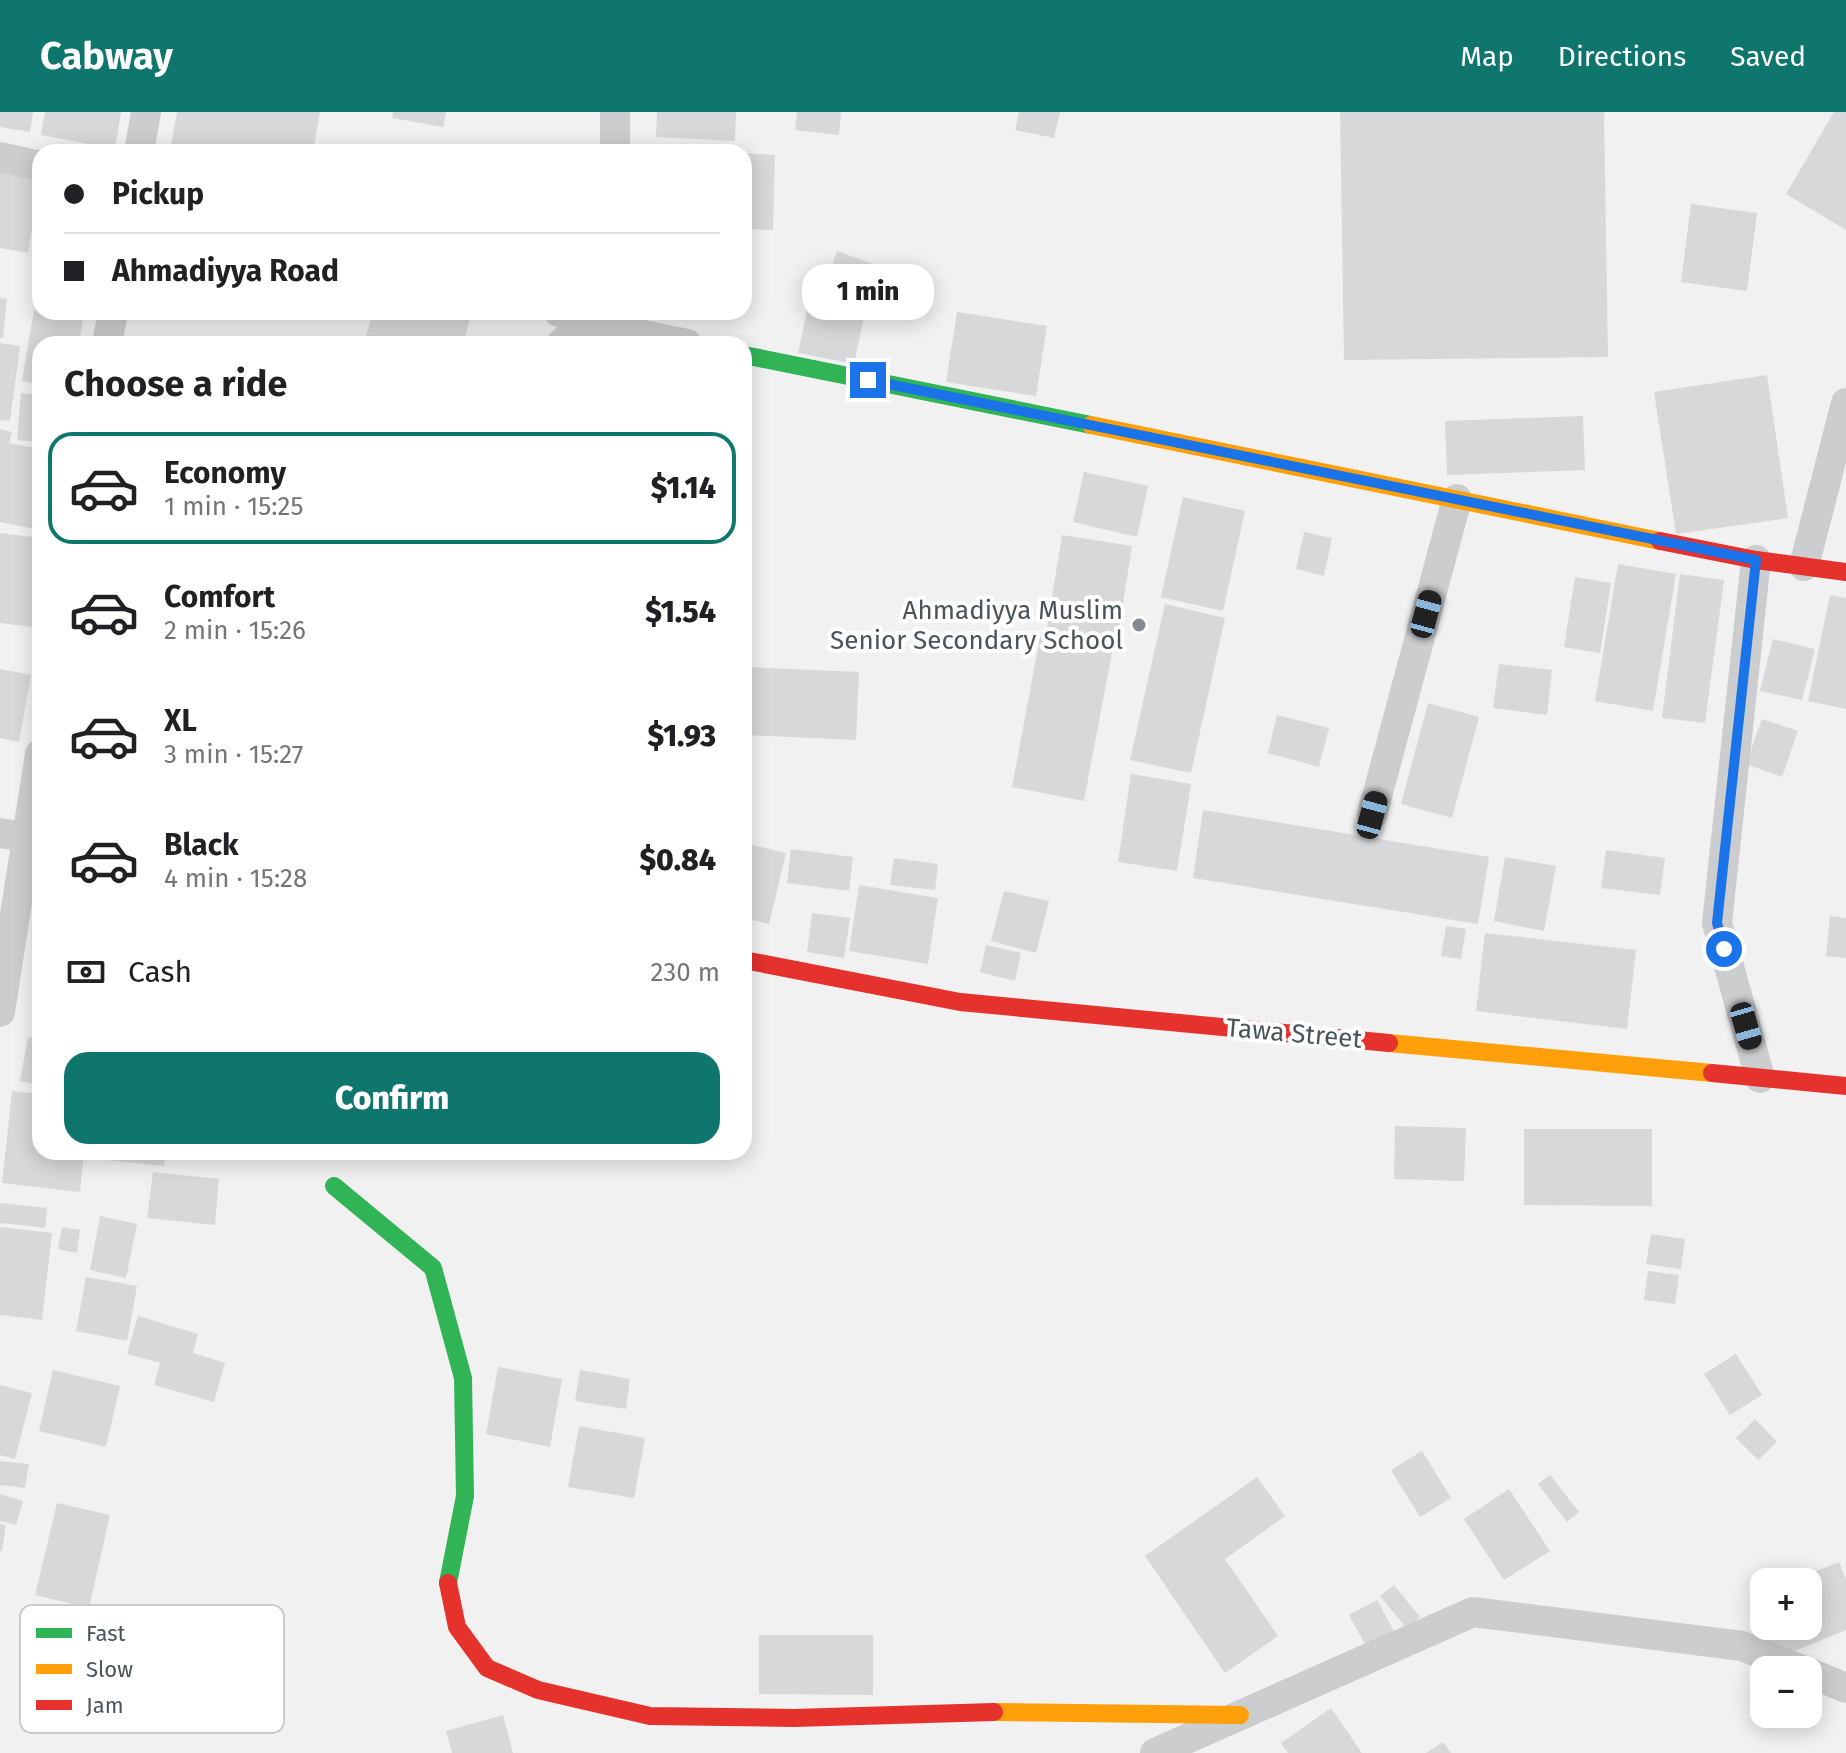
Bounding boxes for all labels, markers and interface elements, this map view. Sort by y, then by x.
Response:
text: Cabway [40,33,173,79]
text: Map [1460,40,1514,73]
text: Directions [1558,40,1686,73]
text: Saved [1730,40,1806,73]
text: Pickup [112,176,204,212]
text: Ahmadiyya Road [112,253,339,289]
callout: 1 min [802,264,934,320]
text: 1 min [837,276,899,307]
text: Choose a ride [64,362,287,406]
route end [850,362,886,398]
icon: car [68,452,140,524]
text: Economy [164,455,286,491]
text: $1.14 [651,470,716,506]
text: 1 min · 15:25 [164,491,303,522]
icon: car [68,576,140,648]
text: Comfort [164,579,275,615]
car [1408,588,1444,640]
text: $1.54 [645,594,716,630]
place label: Ahmadiyya Muslim Senior Secondary School [830,595,1123,656]
text: 2 min · 15:26 [164,615,306,646]
marker: Ahmadiyya Muslim Senior Secondary School [1130,616,1148,634]
icon: car [68,700,140,772]
text: XL [164,703,197,739]
text: $1.93 [647,718,716,754]
text: 3 min · 15:27 [164,739,303,770]
car [1354,789,1390,841]
icon: car [68,824,140,896]
text: Black [164,827,239,863]
text: $0.84 [639,842,716,878]
text: 4 min · 15:28 [164,863,307,894]
route start [1706,931,1742,967]
icon: cash [64,950,108,994]
text: Cash [128,954,192,990]
text: 230 m [651,957,720,988]
car [1728,1000,1764,1052]
street label: Tawa Street [1225,1012,1364,1055]
button: Confirm [64,1052,720,1144]
map controls [1750,1568,1822,1728]
button: + [1750,1568,1822,1640]
legend [20,1605,284,1733]
text: Fast [86,1620,126,1647]
text: Slow [86,1656,133,1683]
button: − [1750,1656,1822,1728]
text: Jam [86,1692,124,1719]

